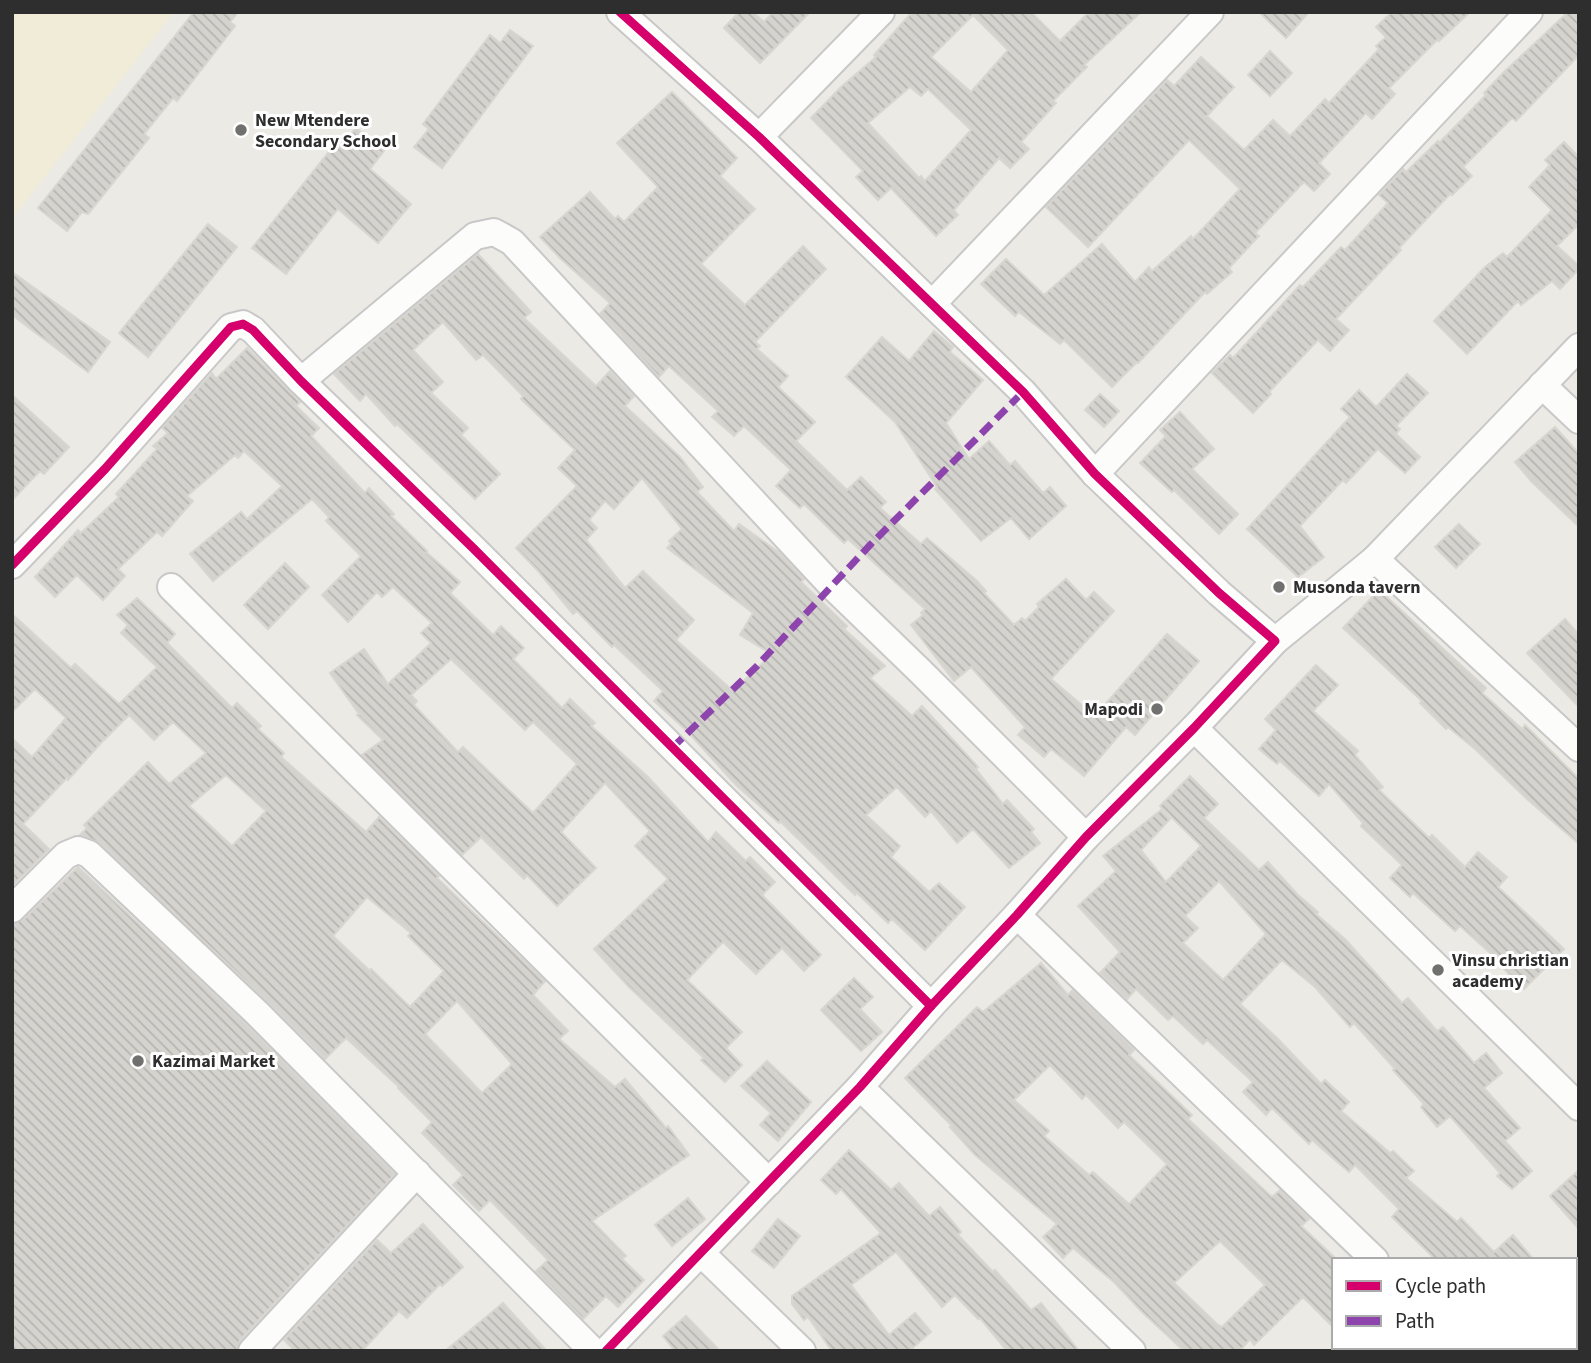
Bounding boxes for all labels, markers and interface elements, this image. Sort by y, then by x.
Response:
place label: New Mtendere Secondary School [255,108,396,154]
marker: New Mtendere Secondary School [233,122,249,138]
place label: Musonda tavern [1293,575,1421,600]
marker: Musonda tavern [1271,579,1287,595]
place label: Mapodi [1084,697,1143,722]
marker: Mapodi [1149,701,1165,717]
place label: Vinsu christian academy [1451,948,1569,994]
marker: Vinsu christian academy [1430,962,1446,978]
place label: Kazimai Market [152,1049,275,1074]
marker: Kazimai Market [130,1053,146,1069]
legend [1332,1258,1577,1349]
text: Cycle path [1395,1271,1486,1301]
text: Path [1395,1306,1435,1336]

